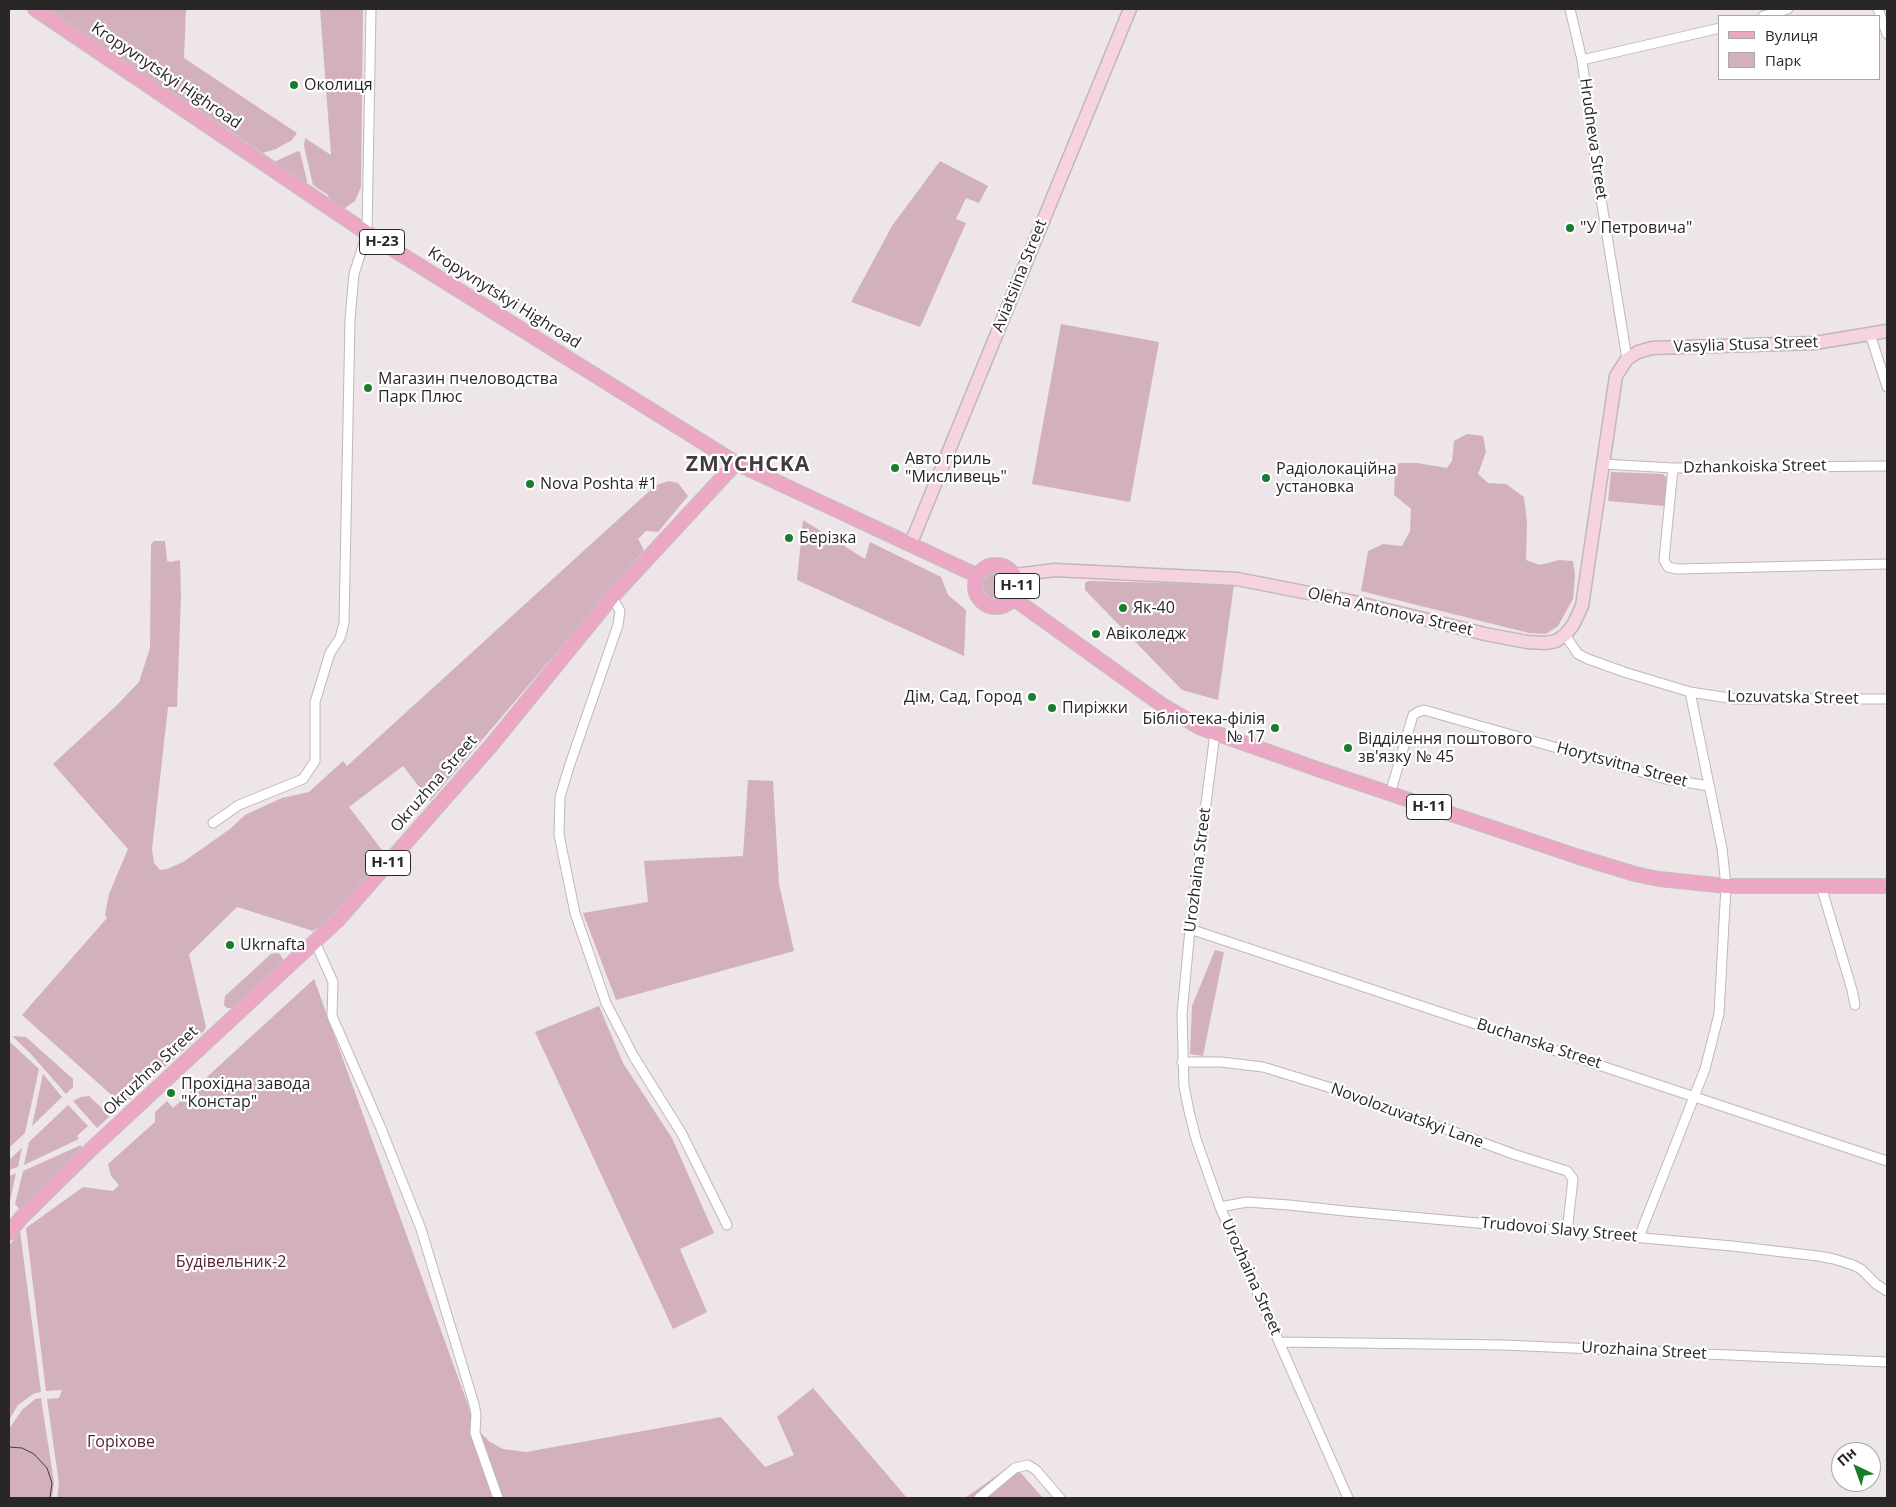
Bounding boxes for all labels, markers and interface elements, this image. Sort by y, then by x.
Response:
legend [1718,15,1881,80]
street label: Kropyvnytskyi Highroad [87,19,245,133]
text: Вулиця [1765,25,1818,45]
text: Парк [1765,50,1801,70]
place label: Околиця [304,75,373,95]
street label: Hrudneva Street [1575,77,1611,201]
marker: Околиця [288,79,300,91]
street label: Aviatsiina Street [989,217,1051,335]
place label: "У Петровича" [1580,218,1692,238]
marker: "У Петровича" [1564,222,1576,234]
road number: Н-23 [360,230,404,254]
street label: Kropyvnytskyi Highroad [424,243,584,353]
street label: Vasylia Stusa Street [1673,333,1819,357]
place label: Магазин пчеловодства Парк Плюс [378,369,558,407]
marker: Магазин пчеловодства Парк Плюс [362,382,374,394]
place label: Авто гриль "Мисливець" [905,449,1007,487]
district label: ZMYCHCKA [685,452,811,478]
street label: Dzhankoiska Street [1683,456,1827,478]
place label: Радіолокаційна установка [1276,459,1397,497]
marker: Авто гриль "Мисливець" [889,462,901,474]
marker: Радіолокаційна установка [1260,472,1272,484]
place label: Nova Poshta #1 [540,474,658,494]
marker: Nova Poshta #1 [524,478,536,490]
place label: Берізка [799,528,856,548]
marker: Берізка [783,532,795,544]
road number: Н-11 [994,574,1040,598]
street label: Oleha Antonova Street [1306,584,1474,640]
place label: Як-40 [1133,598,1175,618]
marker: Як-40 [1117,602,1129,614]
place label: Авіколедж [1106,624,1186,644]
marker: Авіколедж [1090,628,1102,640]
place label: Дім, Сад, Город [904,687,1022,707]
street label: Lozuvatska Street [1727,687,1859,709]
marker: Дім, Сад, Город [1026,691,1038,703]
place label: Пиріжки [1062,698,1128,718]
marker: Пиріжки [1046,702,1058,714]
place label: Бібліотека-філія № 17 [1142,709,1265,747]
marker: Бібліотека-філія № 17 [1269,722,1281,734]
place label: Відділення поштового зв'язку № 45 [1358,729,1532,767]
street label: Okruzhna Street [387,732,481,836]
street label: Horytsvitna Street [1555,738,1689,792]
marker: Відділення поштового зв'язку № 45 [1342,742,1354,754]
road number: Н-11 [1406,794,1452,820]
street label: Urozhaina Street [1181,806,1215,934]
road number: Н-11 [366,850,410,876]
place label: Ukrnafta [240,935,305,955]
marker: Ukrnafta [224,939,236,951]
street label: Buchanska Street [1474,1015,1604,1073]
street label: Okruzhna Street [100,1022,202,1120]
place label: Прохідна завода "Констар" [181,1074,310,1112]
street label: Novolozuvatskyi Lane [1328,1079,1486,1153]
marker: Прохідна завода "Констар" [165,1087,177,1099]
street label: Trudovoi Slavy Street [1480,1214,1638,1246]
street label: Urozhaina Street [1217,1216,1285,1338]
park label: Будівельник-2 [176,1252,286,1272]
street label: Urozhaina Street [1581,1338,1707,1364]
park label: Горіхове [87,1432,155,1452]
north arrow [1831,1442,1881,1492]
text: Пн [1833,1443,1860,1470]

